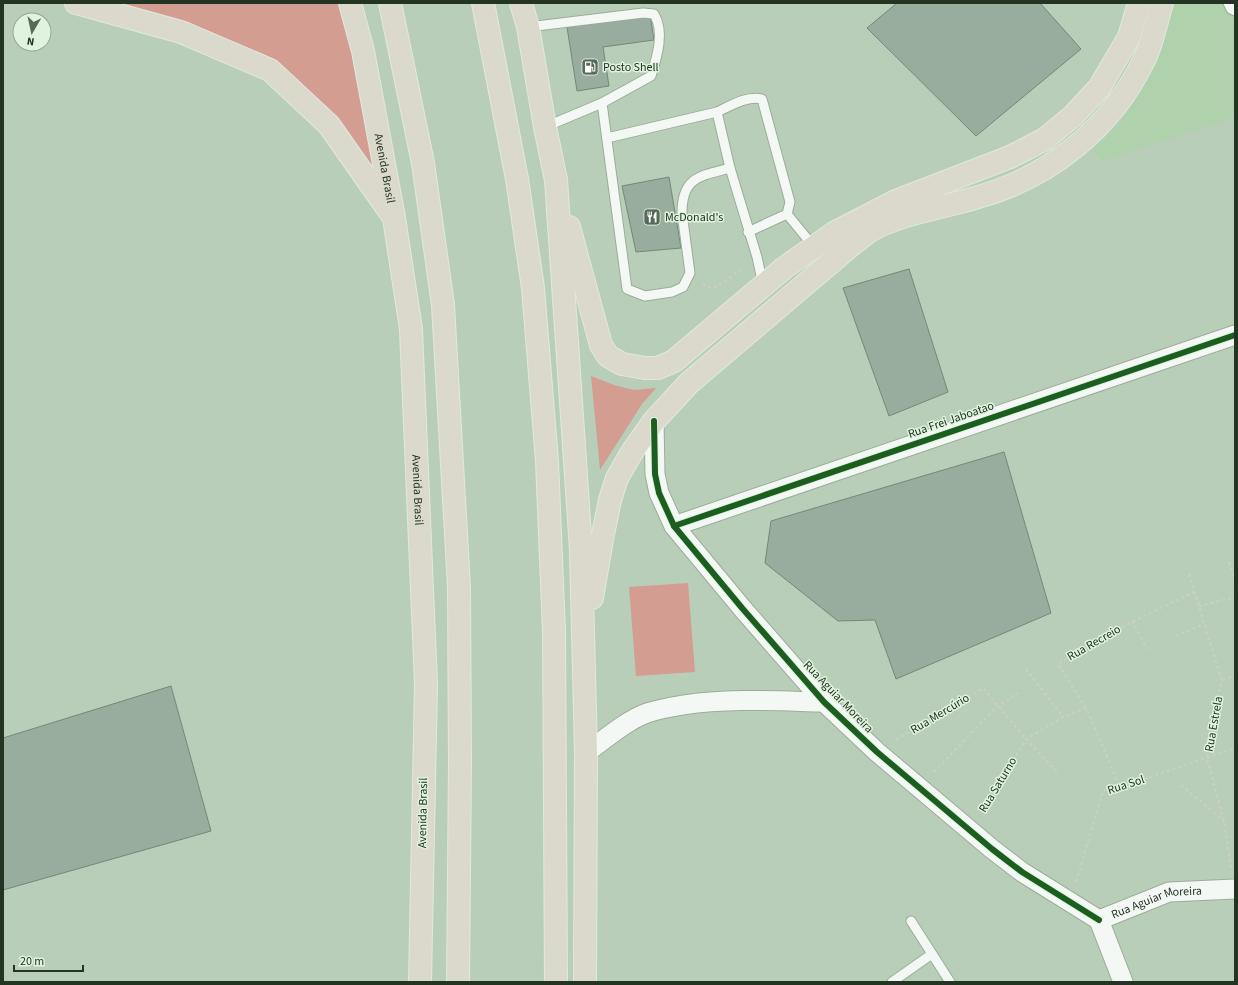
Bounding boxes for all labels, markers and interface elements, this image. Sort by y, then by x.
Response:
north arrow [12,12,52,52]
text: N [26,33,35,49]
fuel station icon: Posto Shell [580,57,600,77]
place label: Posto Shell [603,59,659,76]
street label: Avenida Brasil [370,132,400,205]
restaurant icon: McDonald's [642,207,662,227]
place label: McDonald's [665,209,723,226]
street label: Rua Frei Jaboatao [906,397,996,443]
street label: Avenida Brasil [408,454,428,526]
street label: Rua Recreio [1064,621,1124,665]
street label: Rua Aguiar Moreira [799,657,877,737]
street label: Rua Mercúrio [907,690,973,738]
street label: Rua Estrela [1201,695,1227,753]
street label: Rua Saturno [975,754,1021,816]
street label: Rua Sol [1105,771,1147,799]
street label: Avenida Brasil [414,778,432,848]
street label: Rua Aguiar Moreira [1109,882,1202,923]
scale bar [14,947,83,973]
text: 20 m [20,953,44,970]

